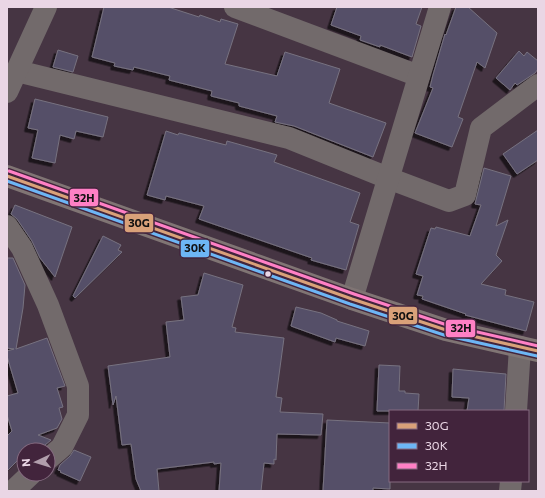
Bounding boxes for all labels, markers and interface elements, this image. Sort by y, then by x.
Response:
line badge: 32H [69,188,99,207]
text: 32H [74,191,94,204]
line badge: 30G [124,213,154,233]
text: 30G [128,216,150,229]
line badge: 30K [180,239,210,258]
text: 30K [184,241,206,254]
unlabelled marker [263,269,273,279]
line badge: 30G [388,306,418,325]
text: 30G [392,309,414,322]
line badge: 32H [445,319,476,338]
text: 32H [451,321,471,334]
legend [389,410,529,482]
text: 30G [425,418,448,432]
text: 30K [425,438,448,452]
north arrow [16,442,56,482]
text: N [19,458,32,467]
text: 32H [425,458,447,472]

